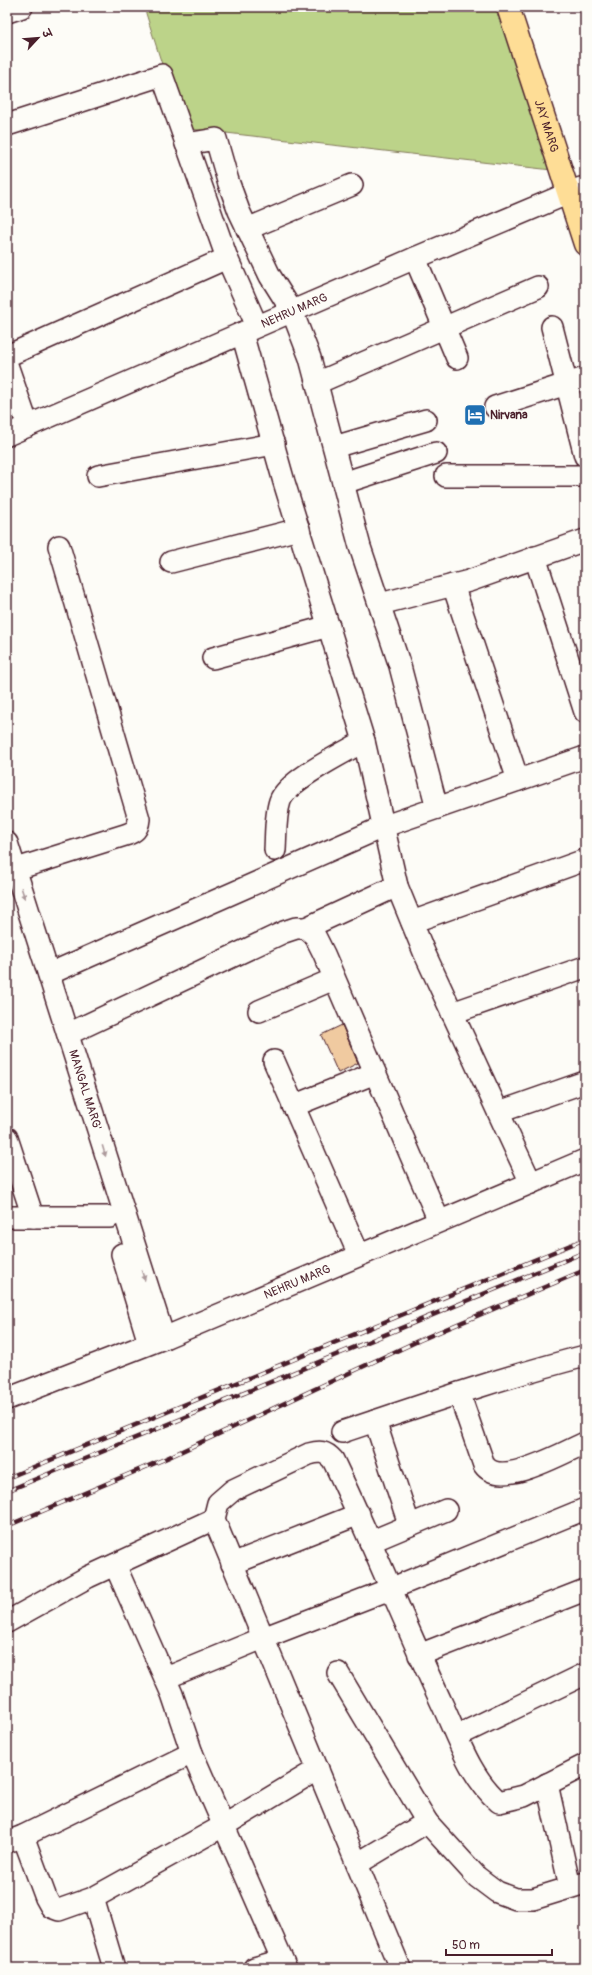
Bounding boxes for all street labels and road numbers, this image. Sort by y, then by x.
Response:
street label: JAY MARG [531,98,562,154]
street label: NEHRU MARG [259,290,330,332]
street label: MANGAL MARG' [65,1048,105,1132]
street label: NEHRU MARG [262,1261,333,1303]

